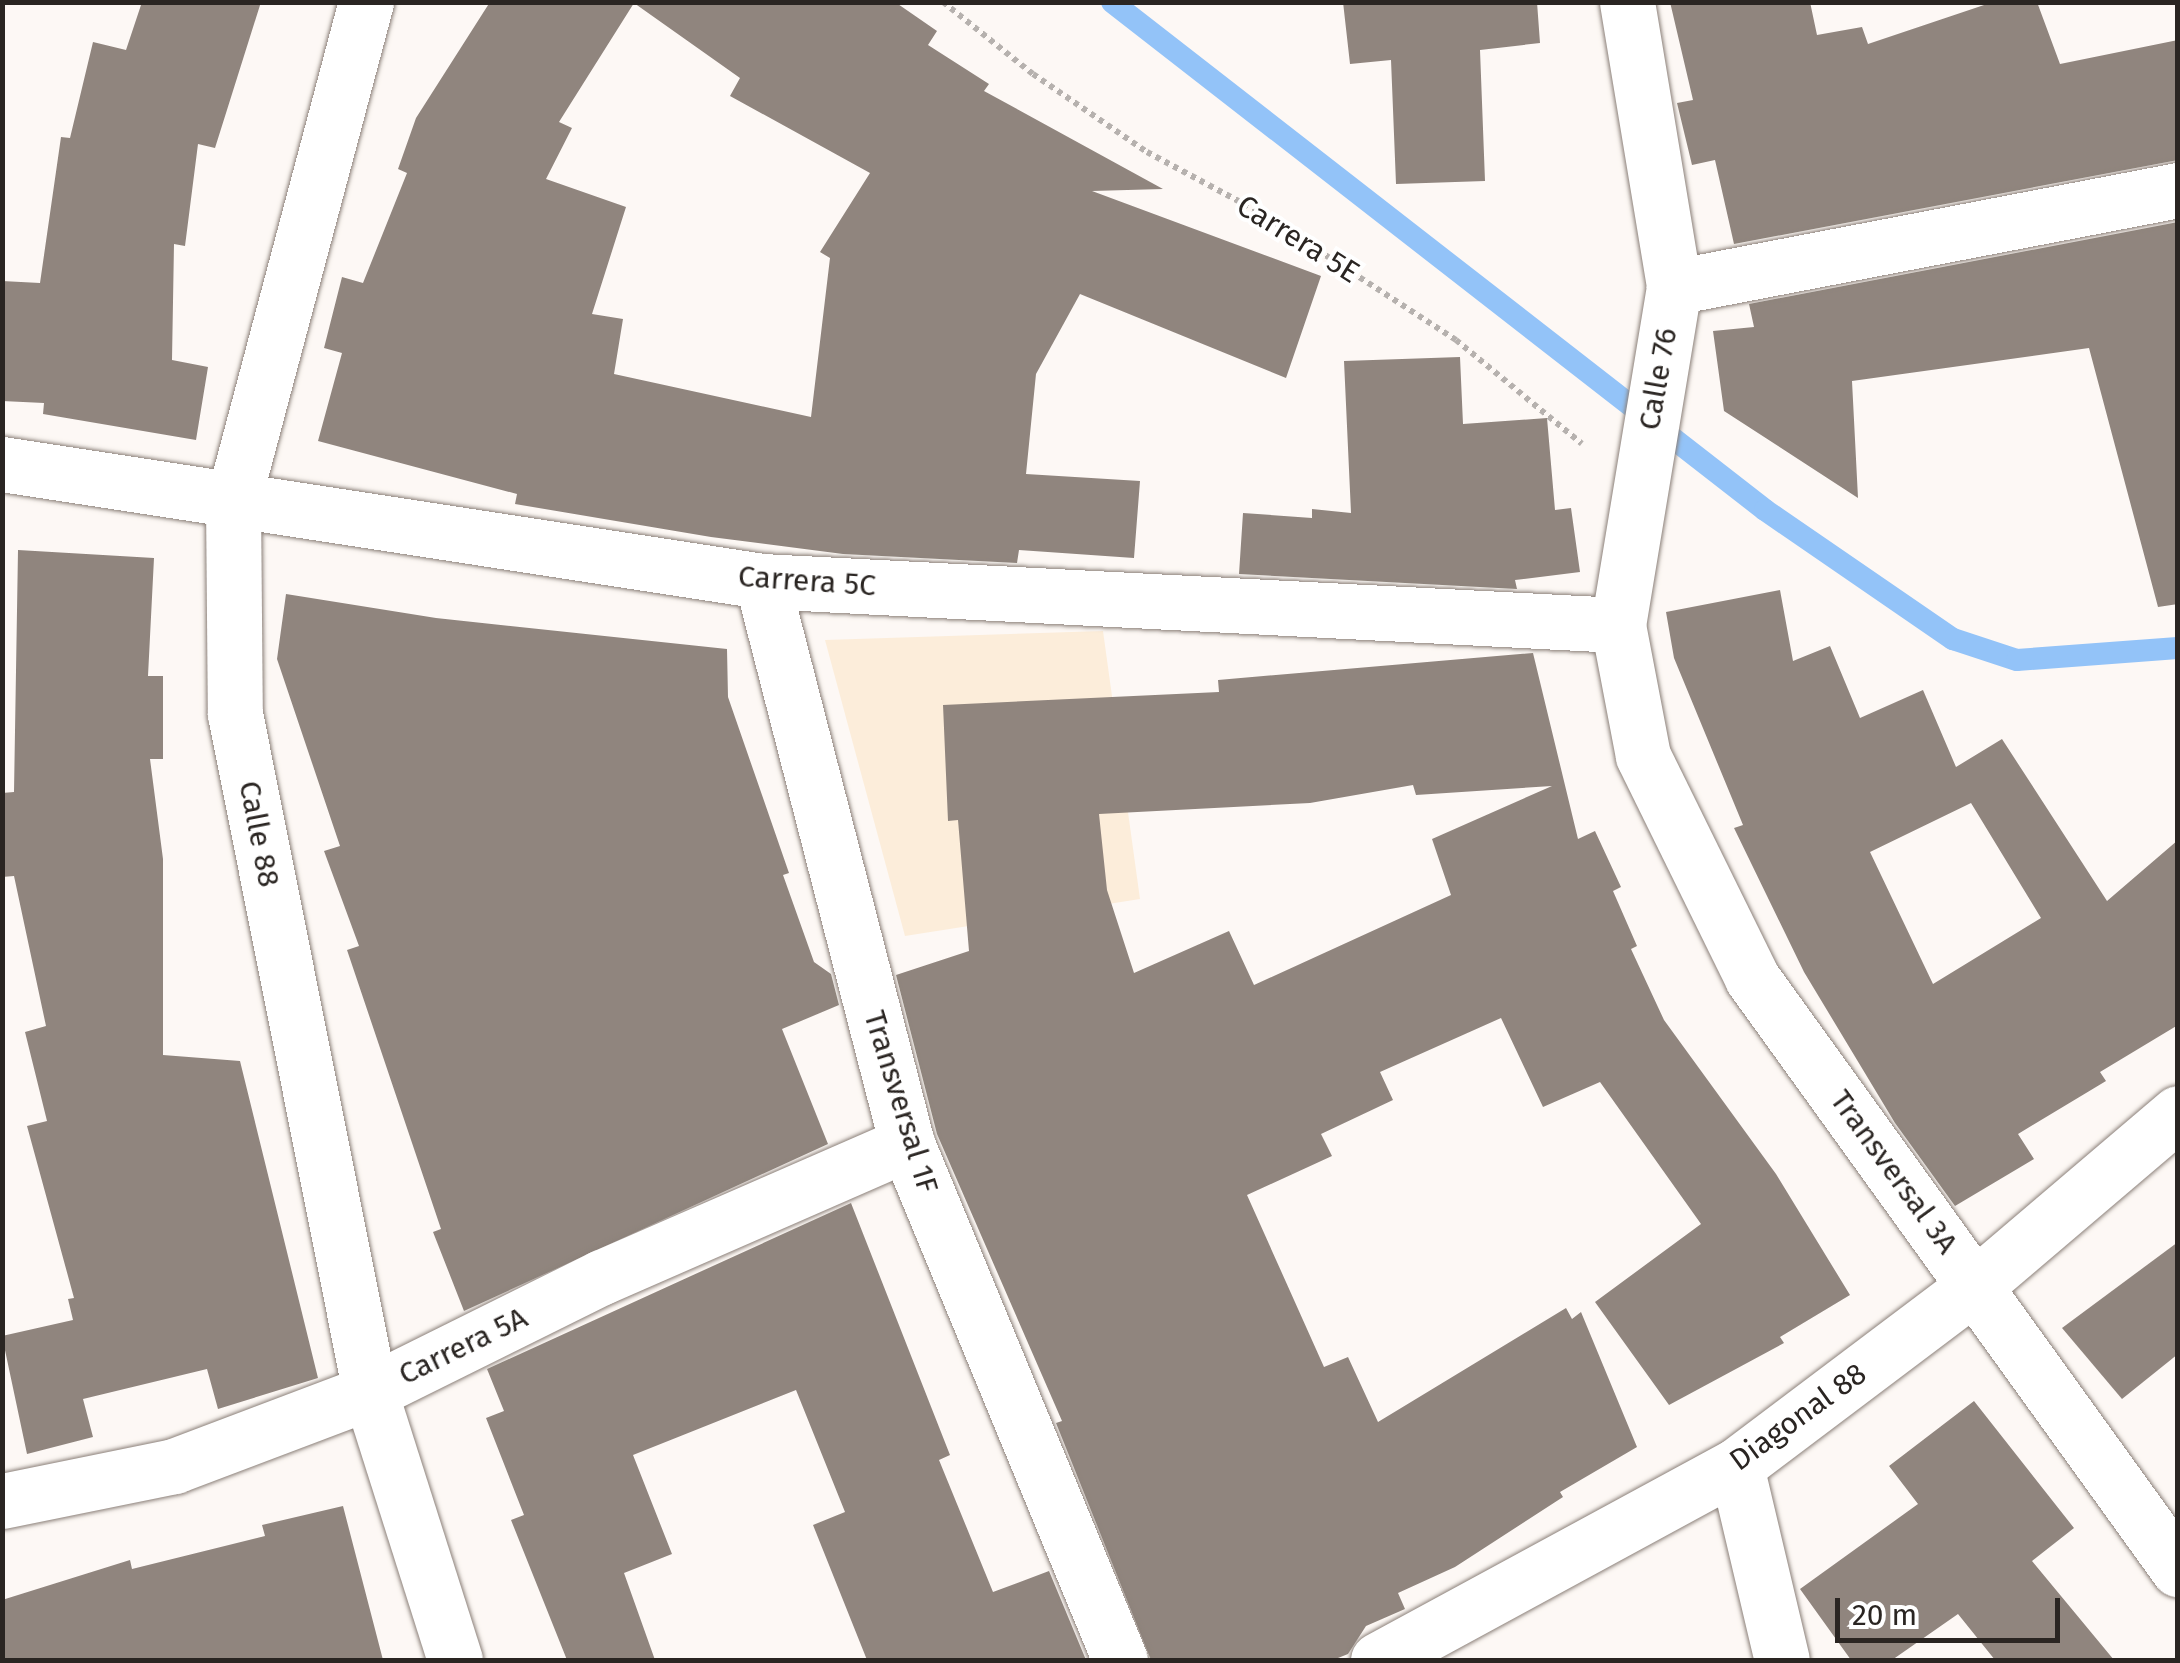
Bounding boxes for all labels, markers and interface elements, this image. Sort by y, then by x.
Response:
street label: Carrera 5E [1230,187,1366,291]
street label: Calle 76 [1631,325,1685,433]
street label: Carrera 5C [737,558,877,604]
street label: Calle 88 [231,778,287,890]
street label: Transversal 1F [856,1006,946,1198]
street label: Transversal 3A [1823,1083,1965,1261]
street label: Carrera 5A [393,1299,533,1393]
street label: Diagonal 88 [1723,1355,1873,1479]
scale bar [1840,1578,2065,1640]
text: 20 m [1852,1597,1917,1633]

